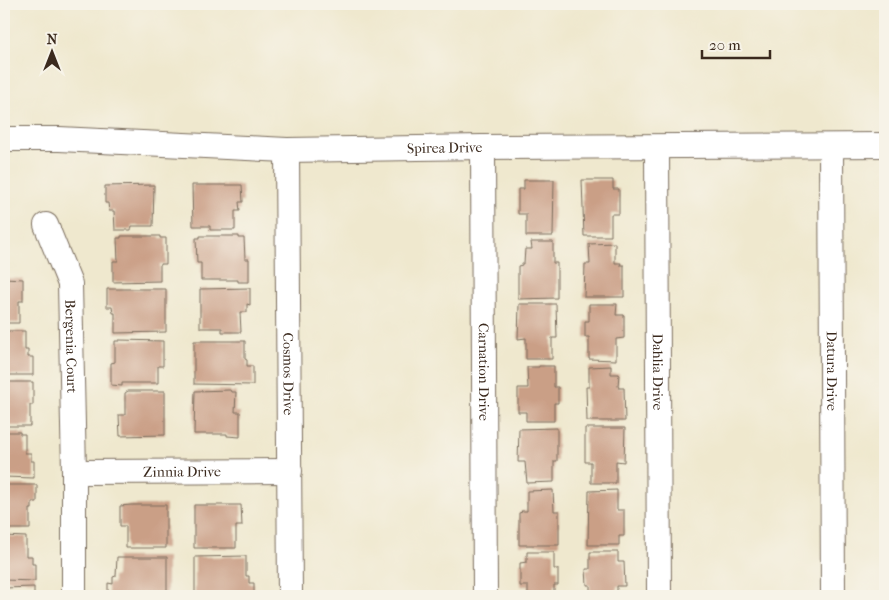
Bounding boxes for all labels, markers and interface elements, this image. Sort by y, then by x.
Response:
north arrow [28,28,78,78]
scale bar [702,28,769,60]
text: N [47,31,58,48]
text: 20 m [709,36,741,54]
street label: Spirea Drive [407,139,483,157]
street label: Bergenia Court [61,299,80,393]
street label: Carnation Drive [475,323,492,421]
street label: Datura Drive [823,331,840,411]
street label: Cosmos Drive [279,333,297,416]
street label: Dahlia Drive [649,334,666,411]
street label: Zinnia Drive [143,463,221,481]

